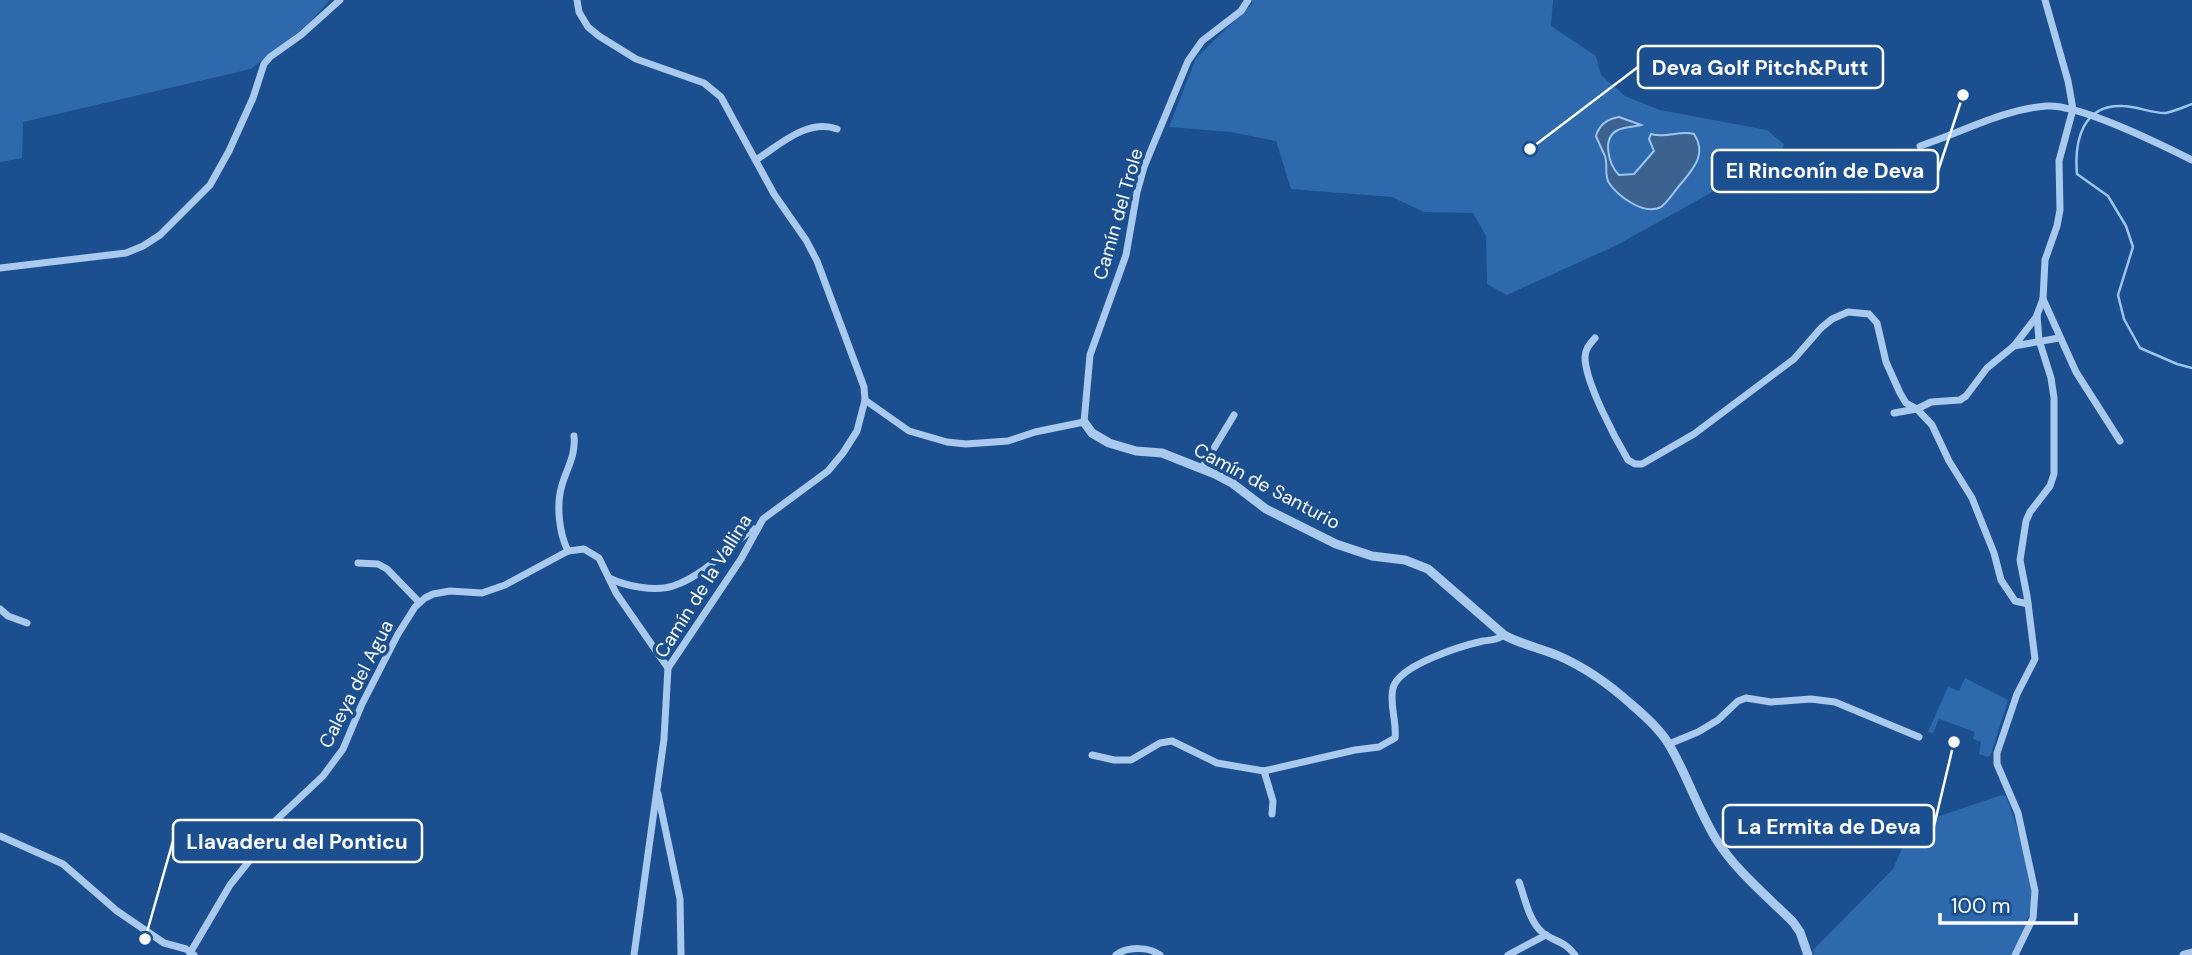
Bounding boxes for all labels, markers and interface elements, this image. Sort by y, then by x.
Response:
callout: Deva Golf Pitch&Putt [1638,46,1883,88]
text: Deva Golf Pitch&Putt [1652,54,1868,82]
street label: Camín del Trole [1087,145,1149,283]
callout: El Rinconín de Deva [1712,150,1938,192]
text: El Rinconín de Deva [1726,157,1924,185]
street label: Camín de Santurio [1189,437,1345,535]
street label: Camín de la Vallina [649,510,757,662]
street label: Caleya del Agua [313,616,399,752]
callout: La Ermita de Deva [1723,805,1934,847]
text: La Ermita de Deva [1737,813,1921,841]
callout: Llavaderu del Ponticu [173,820,422,862]
text: Llavaderu del Ponticu [186,828,408,856]
scale bar [1940,881,2076,925]
text: 100 m [1951,892,2011,920]

